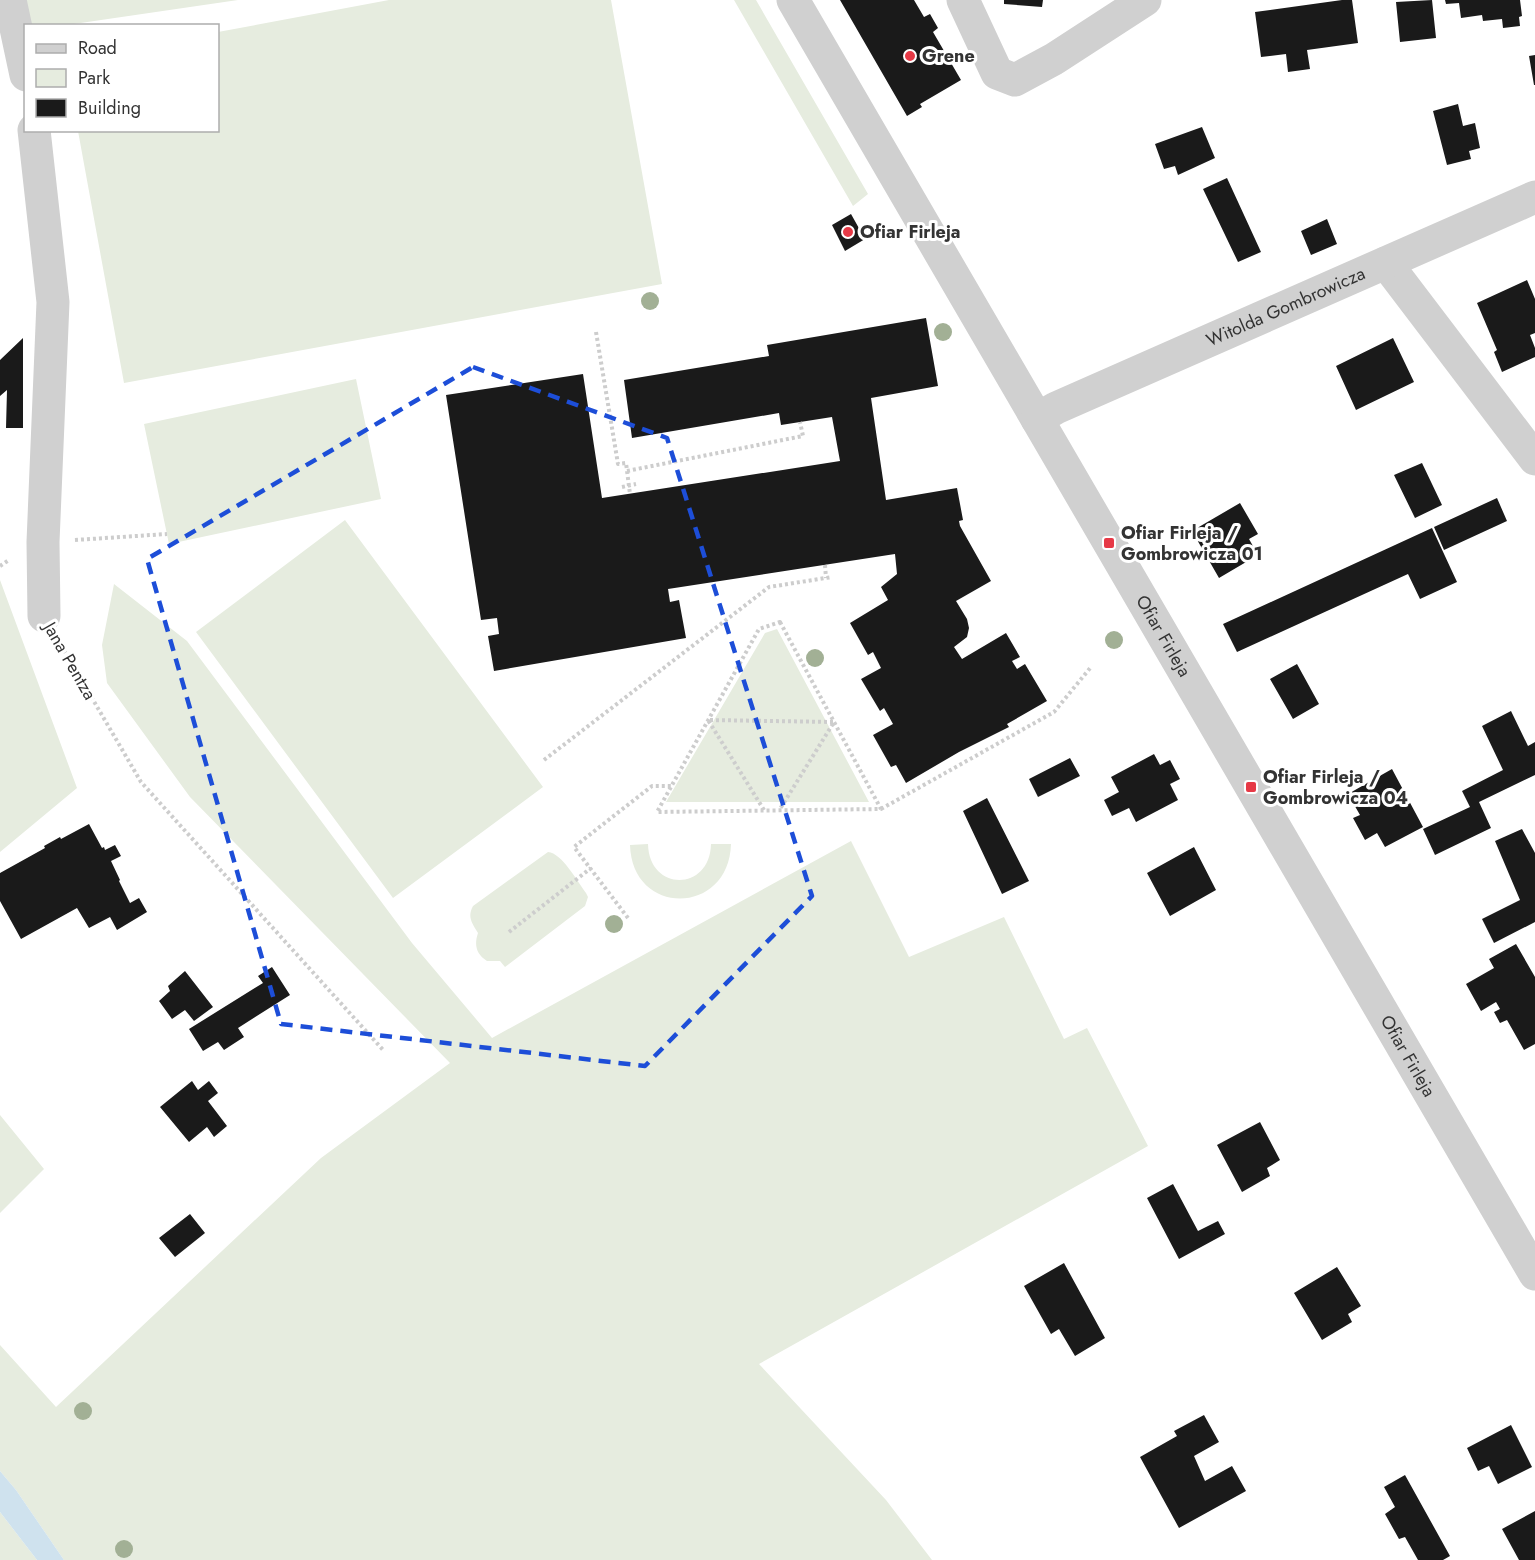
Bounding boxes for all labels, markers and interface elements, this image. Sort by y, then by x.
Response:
legend [24,24,219,132]
text: Road [78,35,117,61]
place label: Grene [922,43,975,69]
marker: Grene [903,49,917,63]
text: Park [78,65,110,91]
text: Building [78,95,141,121]
place label: Ofiar Firleja [860,219,961,245]
marker: Ofiar Firleja [841,225,855,239]
street label: Witolda Gombrowicza [1202,260,1369,353]
place label: Ofiar Firleja / Gombrowicza 01 [1121,520,1263,567]
marker: Ofiar Firleja / Gombrowicza 01 [1102,536,1116,550]
street label: Ofiar Firleja [1129,590,1198,682]
street label: Jana Pentza [36,616,103,705]
place label: Ofiar Firleja / Gombrowicza 04 [1263,764,1408,811]
marker: Ofiar Firleja / Gombrowicza 04 [1244,780,1258,794]
street label: Ofiar Firleja [1374,1010,1442,1102]

